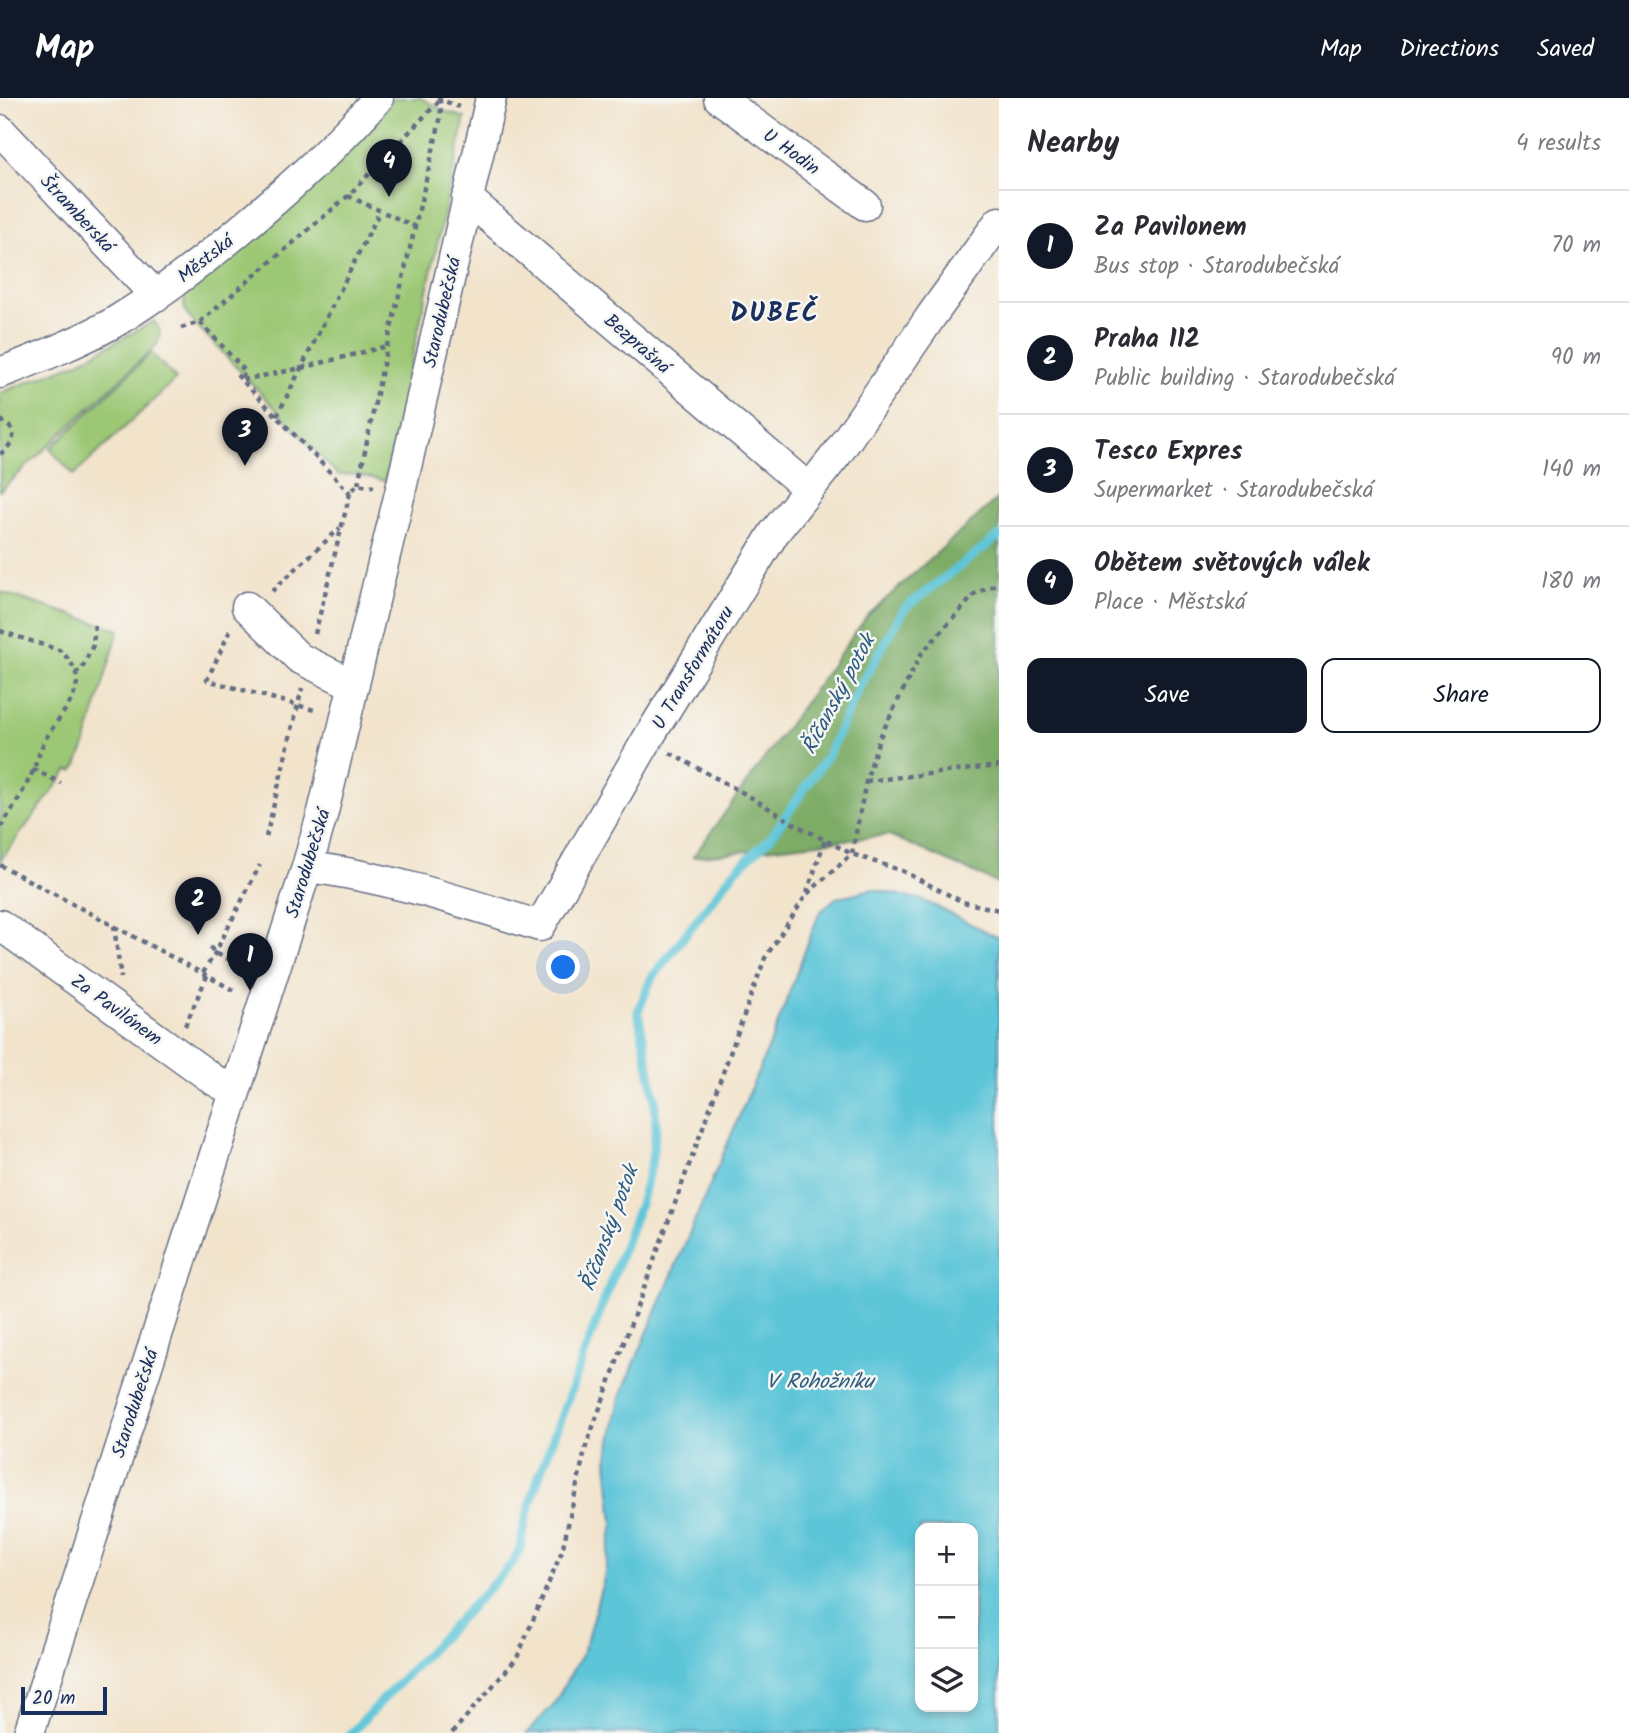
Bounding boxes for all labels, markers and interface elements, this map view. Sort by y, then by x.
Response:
text: Map [35,23,95,76]
text: Map [1320,30,1362,69]
text: Directions [1400,30,1499,69]
text: Saved [1537,30,1594,69]
text: Nearby [1027,120,1119,168]
street label: U Hodin [756,122,826,184]
text: 4 results [1516,126,1601,162]
pin: 4 [366,139,412,197]
street label: Štramberská [32,168,122,262]
text: Za Pavilonem [1094,207,1247,249]
street label: Městská [171,227,243,291]
text: 1 [1047,228,1053,264]
text: 70 m [1551,228,1601,264]
text: Bus stop · Starodubečská [1094,249,1339,285]
street label: Starodubečská [416,252,471,371]
district label: DUBEČ [730,293,820,335]
street label: Bezprašná [596,307,678,384]
text: Praha 112 [1094,319,1200,361]
text: 2 [1043,340,1057,376]
text: 90 m [1551,340,1601,376]
text: Public building · Starodubečská [1094,361,1395,397]
pin: 3 [222,408,268,466]
text: Tesco Expres [1094,431,1242,473]
text: 3 [1044,452,1056,488]
text: 140 m [1542,452,1601,488]
text: Supermarket · Starodubečská [1094,473,1374,509]
text: Obětem světových válek [1094,543,1370,585]
text: 4 [1044,564,1056,600]
text: 180 m [1541,564,1601,600]
text: Place · Městská [1094,585,1246,621]
street label: U Transformátoru [645,600,743,736]
water label: Říčanský potok [794,626,886,761]
button: Save [1027,658,1307,733]
button: Share [1321,658,1601,733]
street label: Starodubečská [278,803,340,922]
pin: 2 [175,877,221,935]
pin: 1 [227,933,273,991]
your location [546,950,580,984]
street label: Za Pavilónem [64,967,168,1054]
water label: Říčanský potok [572,1158,649,1296]
street label: Starodubečská [104,1343,168,1462]
water label: V Rohožníku [766,1366,877,1399]
map controls [915,1523,978,1712]
button: + [915,1523,978,1586]
button: − [915,1586,978,1649]
button: layers [915,1649,978,1712]
scale bar [21,1684,107,1716]
text: 20 m [32,1684,75,1714]

